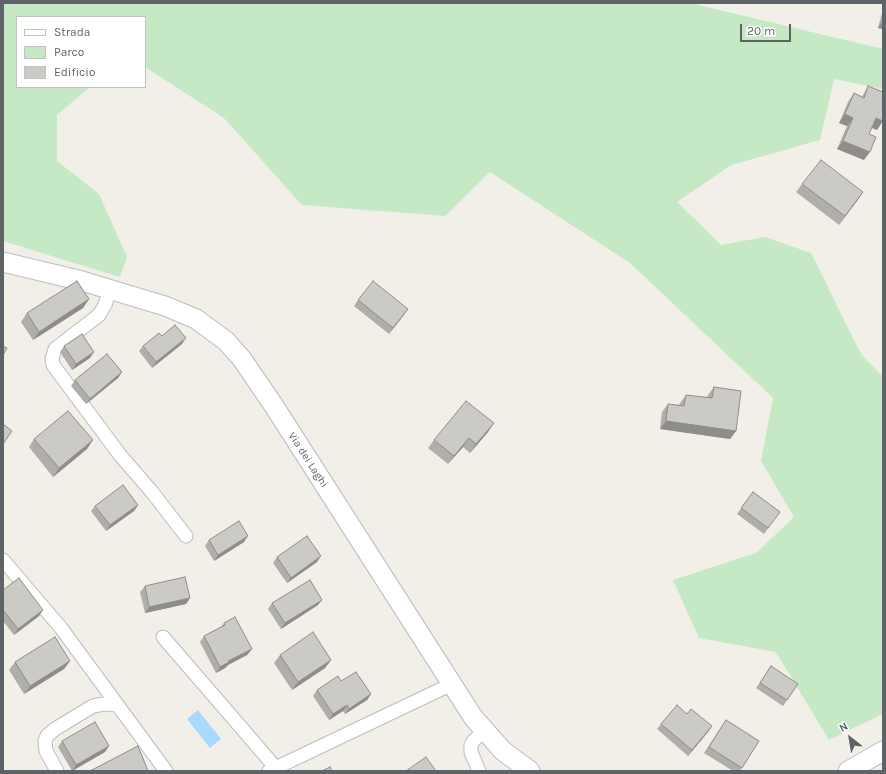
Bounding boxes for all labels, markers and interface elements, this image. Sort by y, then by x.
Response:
legend [16,16,146,88]
scale bar [742,16,793,42]
text: 20 m [747,24,775,38]
text: Strada [54,25,90,39]
text: Parco [54,45,84,59]
text: Edificio [54,65,95,79]
street label: Via dei Laghi [285,430,331,490]
north arrow [830,718,870,758]
text: N [837,720,850,735]

